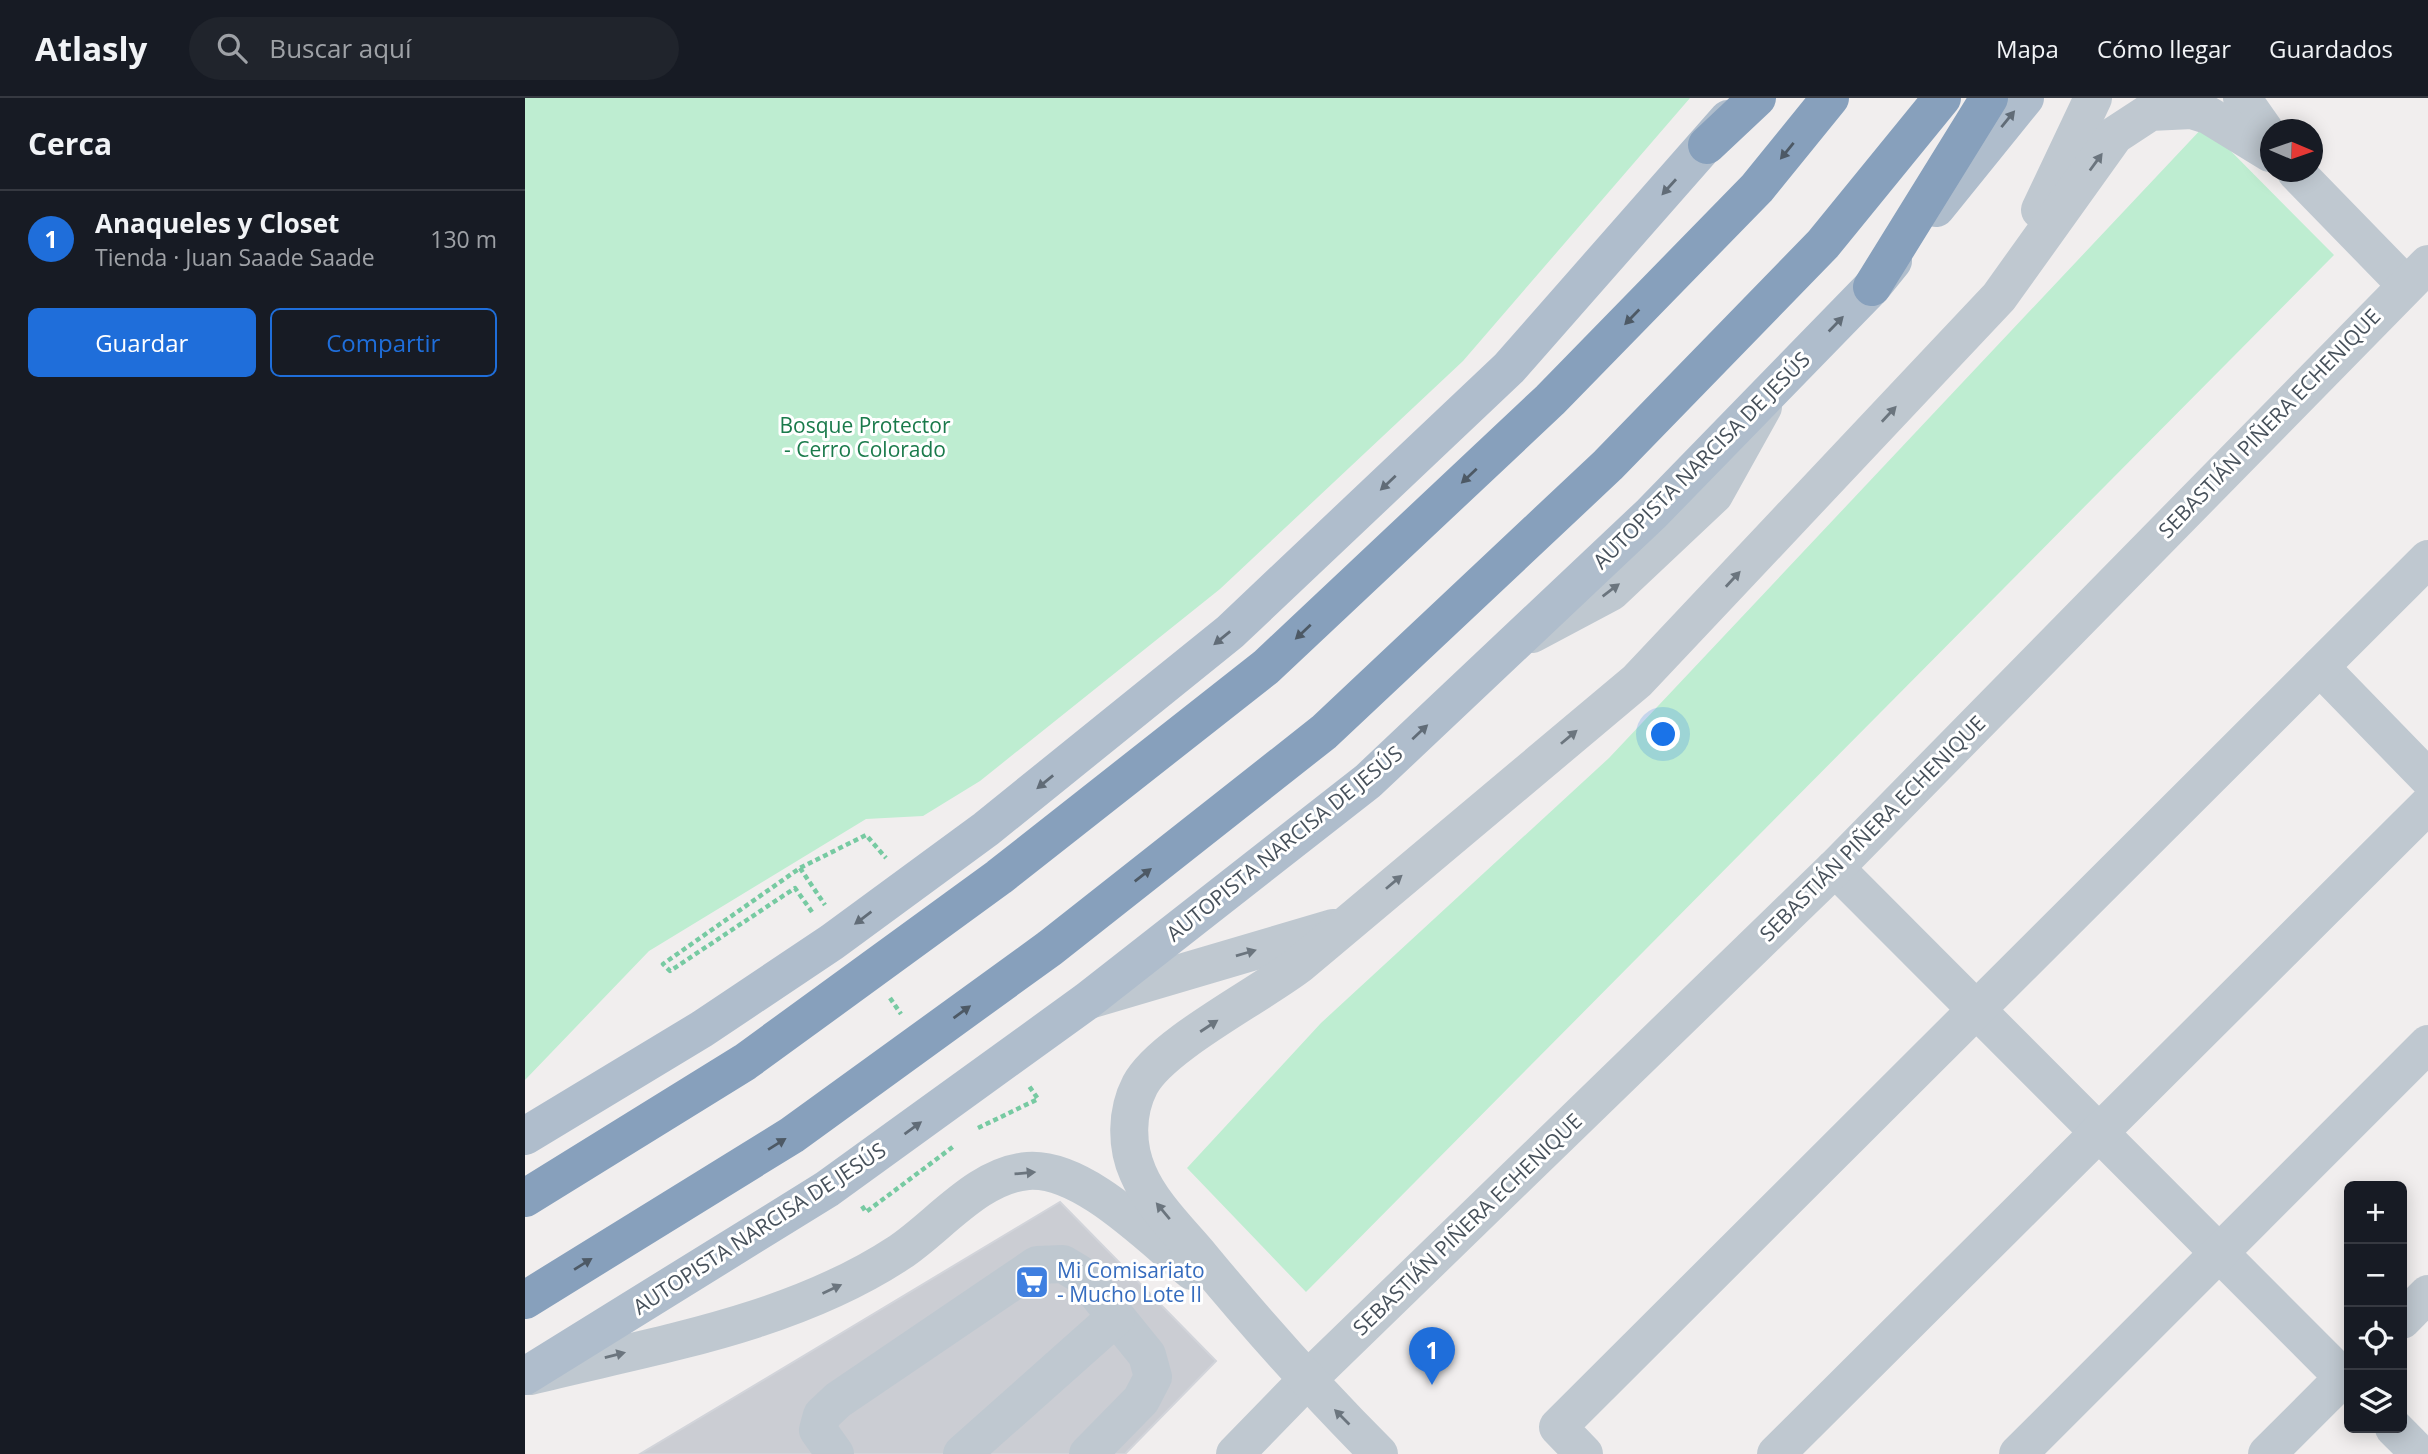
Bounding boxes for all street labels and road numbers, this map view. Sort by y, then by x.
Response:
street label: SEBASTIÁN PIÑERA ECHENIQUE [2152,302,2386,544]
street label: AUTOPISTA NARCISA DE JESÚS [1586,345,1816,575]
street label: SEBASTIÁN PIÑERA ECHENIQUE [1753,709,1991,947]
street label: AUTOPISTA NARCISA DE JESÚS [1160,739,1408,947]
street label: SEBASTIÁN PIÑERA ECHENIQUE [1346,1107,1588,1341]
street label: AUTOPISTA NARCISA DE JESÚS [627,1136,891,1320]

